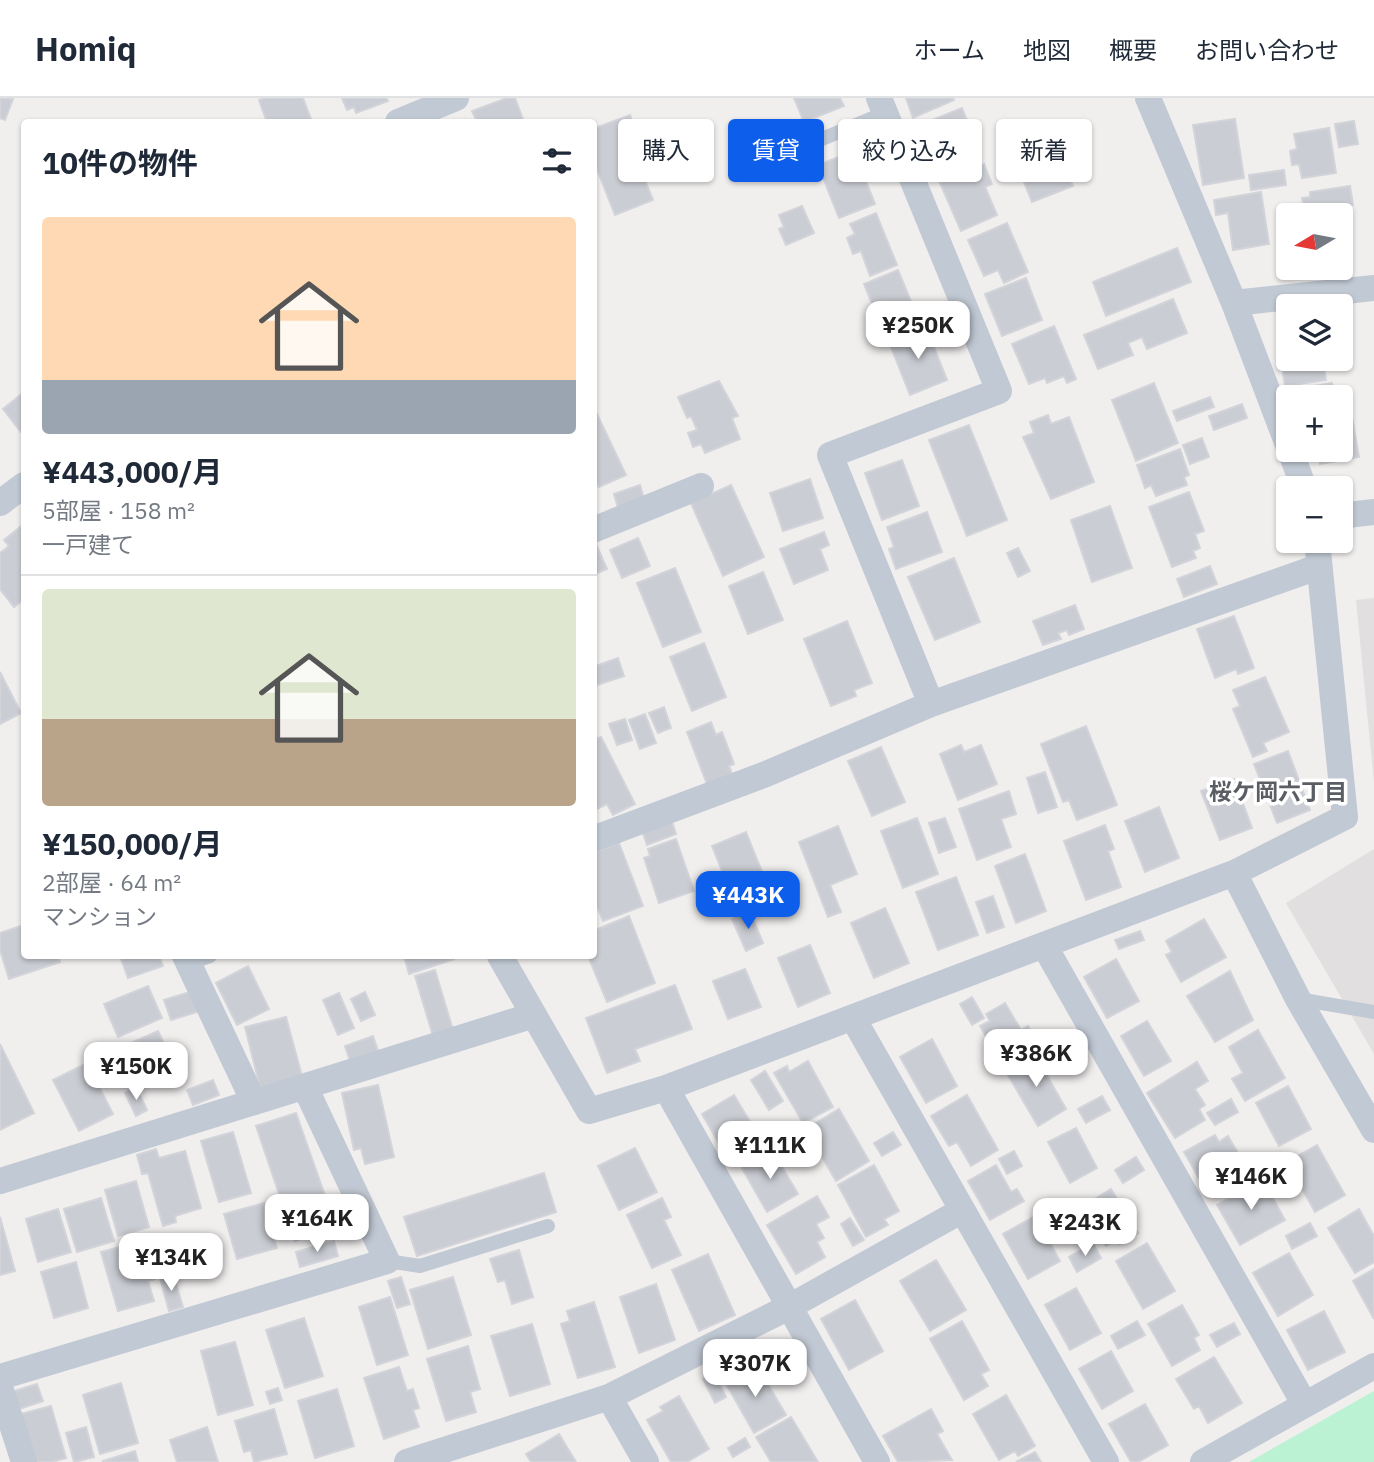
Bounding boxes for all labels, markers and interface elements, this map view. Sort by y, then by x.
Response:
text: Homiq [35,27,137,70]
text: ホーム [914,34,985,66]
text: 地図 [1023,34,1071,66]
text: 概要 [1109,34,1157,66]
text: お問い合わせ [1195,34,1339,66]
chip: 購入 [618,119,714,182]
chip: 賃貸 [728,119,824,182]
chip: 絞り込み [838,119,982,182]
chip: 新着 [996,119,1092,182]
icon: filters [538,142,576,180]
text: 10件の物件 [42,143,198,182]
north arrow [1276,203,1353,280]
map controls [1276,203,1353,553]
icon: home [246,263,372,389]
button: layers [1276,294,1353,371]
pin: ¥250K [869,302,967,361]
text: ¥250K [882,309,954,339]
button: + [1276,385,1353,462]
text: ¥443,000/月 [42,452,223,491]
button: − [1276,476,1353,553]
text: 5部屋 · 158 m² [42,495,195,525]
text: 一戸建て [42,529,134,559]
icon: home [246,635,372,761]
district label: 桜ケ岡六丁目 [1209,776,1347,806]
text: ¥150,000/月 [42,824,223,863]
text: 2部屋 · 64 m² [42,867,181,897]
pin: ¥443K [699,872,797,931]
text: ¥443K [712,879,784,909]
text: マンション [42,901,157,931]
pin: ¥386K [987,1030,1085,1089]
text: ¥386K [1000,1037,1072,1067]
pin: ¥150K [87,1042,185,1102]
text: ¥150K [100,1050,172,1080]
pin: ¥111K [721,1122,819,1181]
text: ¥111K [734,1129,806,1159]
pin: ¥146K [1202,1152,1300,1212]
text: ¥146K [1215,1160,1287,1190]
pin: ¥164K [268,1194,366,1254]
pin: ¥243K [1036,1198,1134,1258]
text: ¥164K [281,1202,353,1232]
text: ¥243K [1049,1206,1121,1236]
pin: ¥134K [122,1234,220,1293]
text: ¥134K [135,1241,207,1271]
pin: ¥307K [706,1340,804,1399]
text: ¥307K [719,1347,791,1377]

